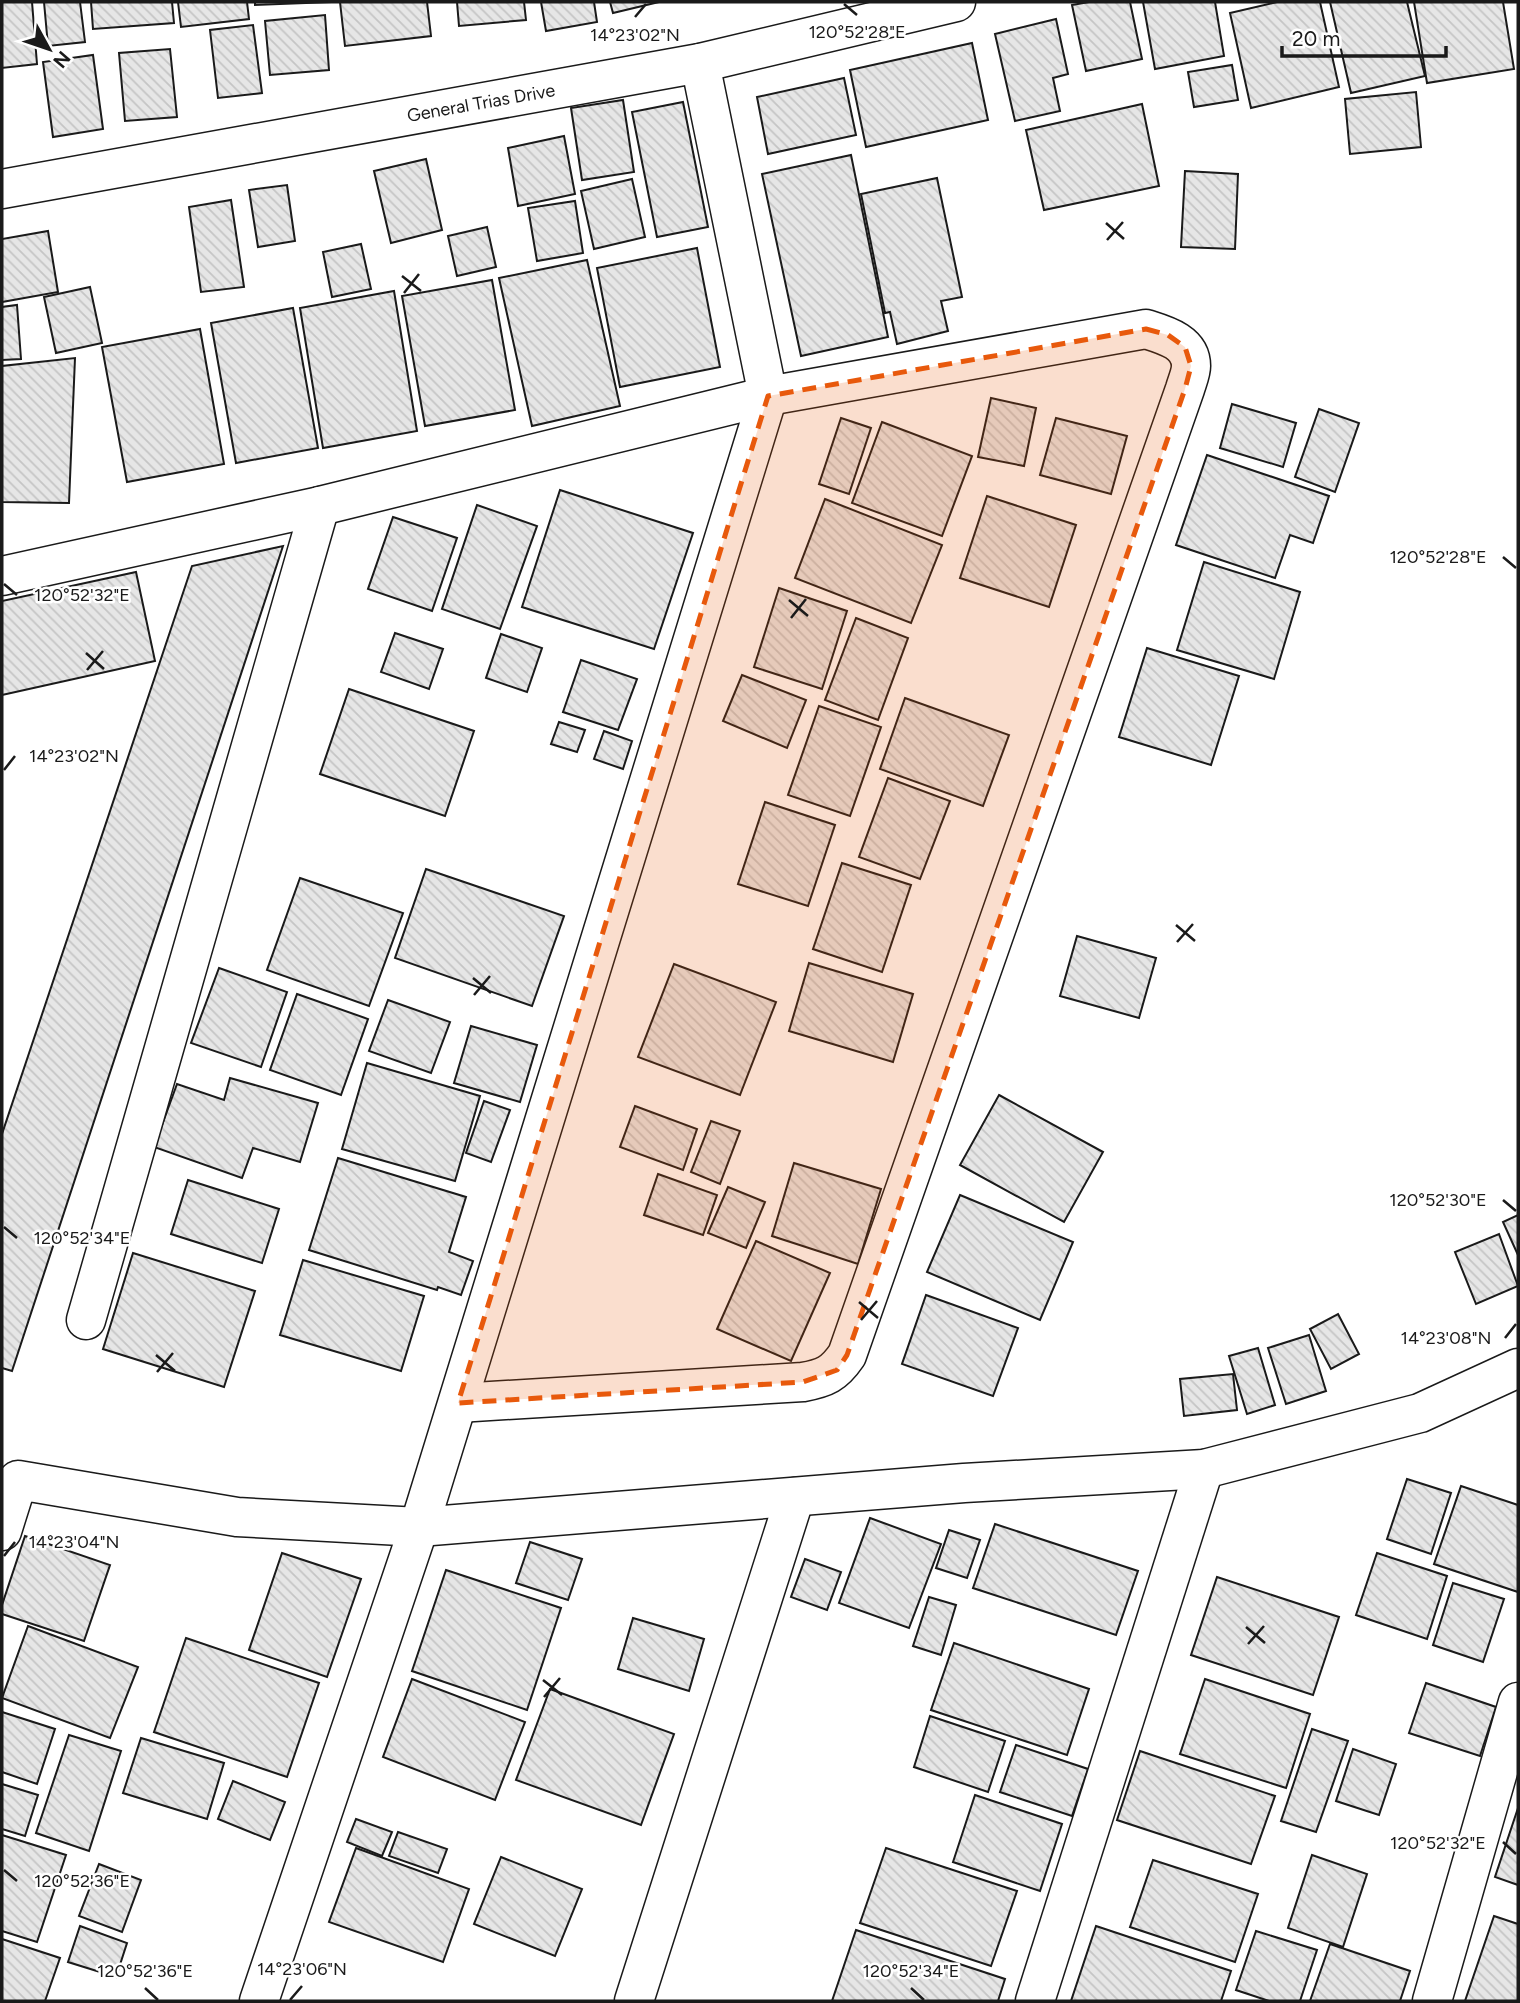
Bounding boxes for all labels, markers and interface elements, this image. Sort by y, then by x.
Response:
north arrow [14,14,84,84]
scale bar [1282,14,1446,58]
text: 120°52'28"E [808,21,906,43]
text: 14°23'02"N [590,24,680,46]
text: 20 m [1292,26,1340,51]
text: N [48,47,75,73]
street label: General Trias Drive [405,79,557,127]
text: 120°52'28"E [1389,546,1487,568]
text: 120°52'32"E [34,584,130,606]
text: 14°23'02"N [29,745,119,767]
text: 120°52'30"E [1389,1189,1487,1211]
text: 120°52'34"E [33,1227,131,1249]
text: 14°23'08"N [1401,1327,1492,1349]
text: 14°23'04"N [28,1531,120,1553]
text: 120°52'32"E [1390,1832,1486,1854]
text: 120°52'36"E [34,1870,130,1892]
text: 14°23'06"N [257,1958,347,1980]
text: 120°52'36"E [97,1960,193,1982]
text: 120°52'34"E [862,1960,960,1982]

